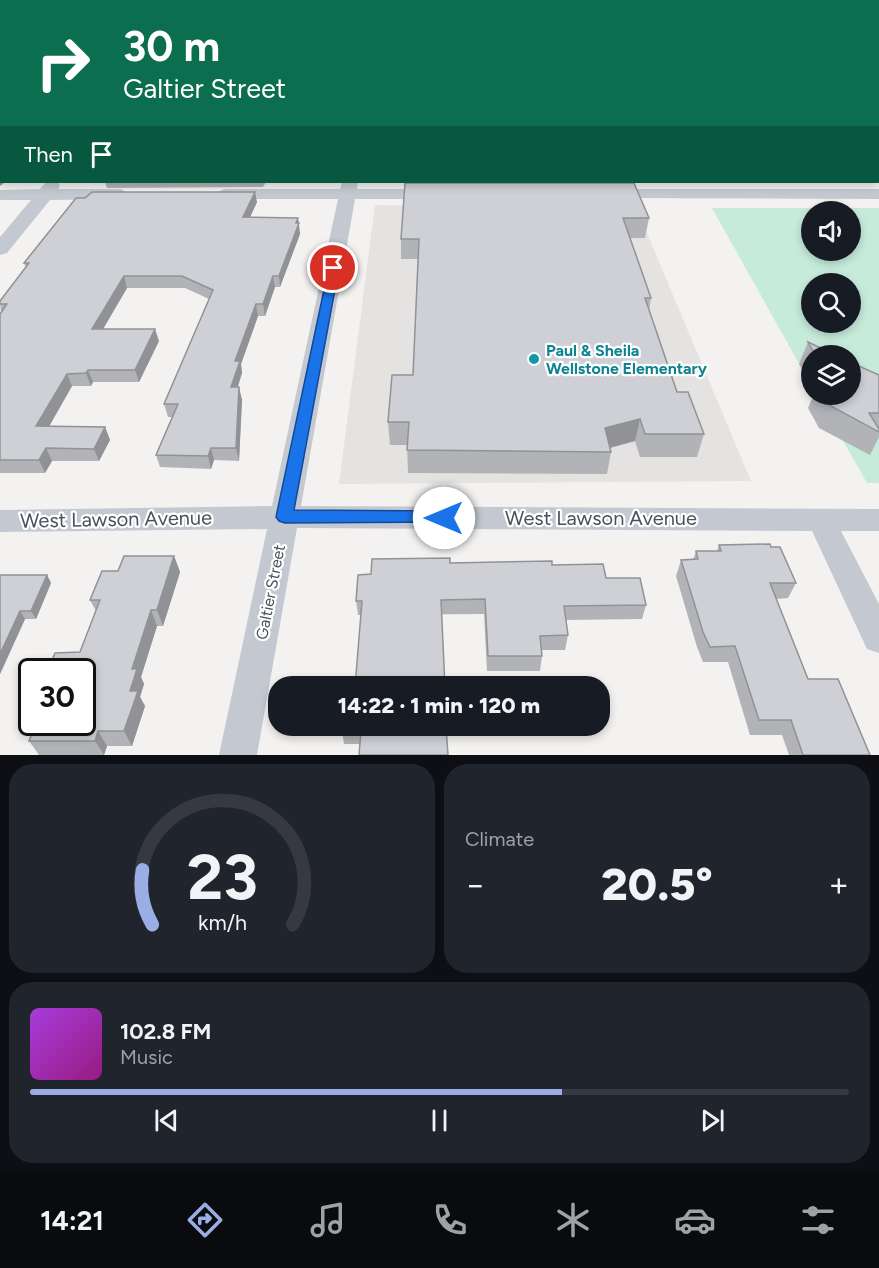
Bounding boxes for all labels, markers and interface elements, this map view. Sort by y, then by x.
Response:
text: 30 m [123,21,220,72]
icon: right [24,24,102,102]
text: Galtier Street [123,72,286,105]
icon: arrive [85,138,118,171]
text: Then [24,141,73,168]
map controls [801,201,861,405]
button: sound [801,201,861,261]
pin [307,242,358,293]
icon: arrive [316,251,349,284]
button: search [801,273,861,333]
place label: Paul & Sheila Wellstone Elementary [546,341,708,378]
button: layers [801,345,861,405]
marker: Paul & Sheila Wellstone Elementary [527,352,541,366]
position arrow [412,486,476,550]
street label: West Lawson Avenue [20,505,212,533]
street label: West Lawson Avenue [505,506,697,530]
street label: Galtier Street [252,543,289,641]
speed limit sign: 30 [18,658,96,736]
text: 14:22 · 1 min · 120 m [338,692,540,719]
text: Climate [465,827,534,851]
text: 23 [187,840,257,915]
text: 20.5° [601,857,713,911]
text: − [465,865,486,904]
text: + [828,865,849,904]
text: km/h [198,911,246,936]
text: 102.8 FM [120,1018,211,1045]
text: Music [120,1045,173,1069]
icon: previous [150,1104,183,1137]
icon: pause [423,1104,456,1137]
icon: next [696,1104,729,1137]
icon: directions [184,1199,226,1241]
icon: music [307,1199,349,1241]
icon: phone [429,1199,471,1241]
icon: climate [552,1199,594,1241]
icon: car [674,1199,716,1241]
icon: filters [797,1199,839,1241]
text: 14:21 [40,1204,104,1237]

